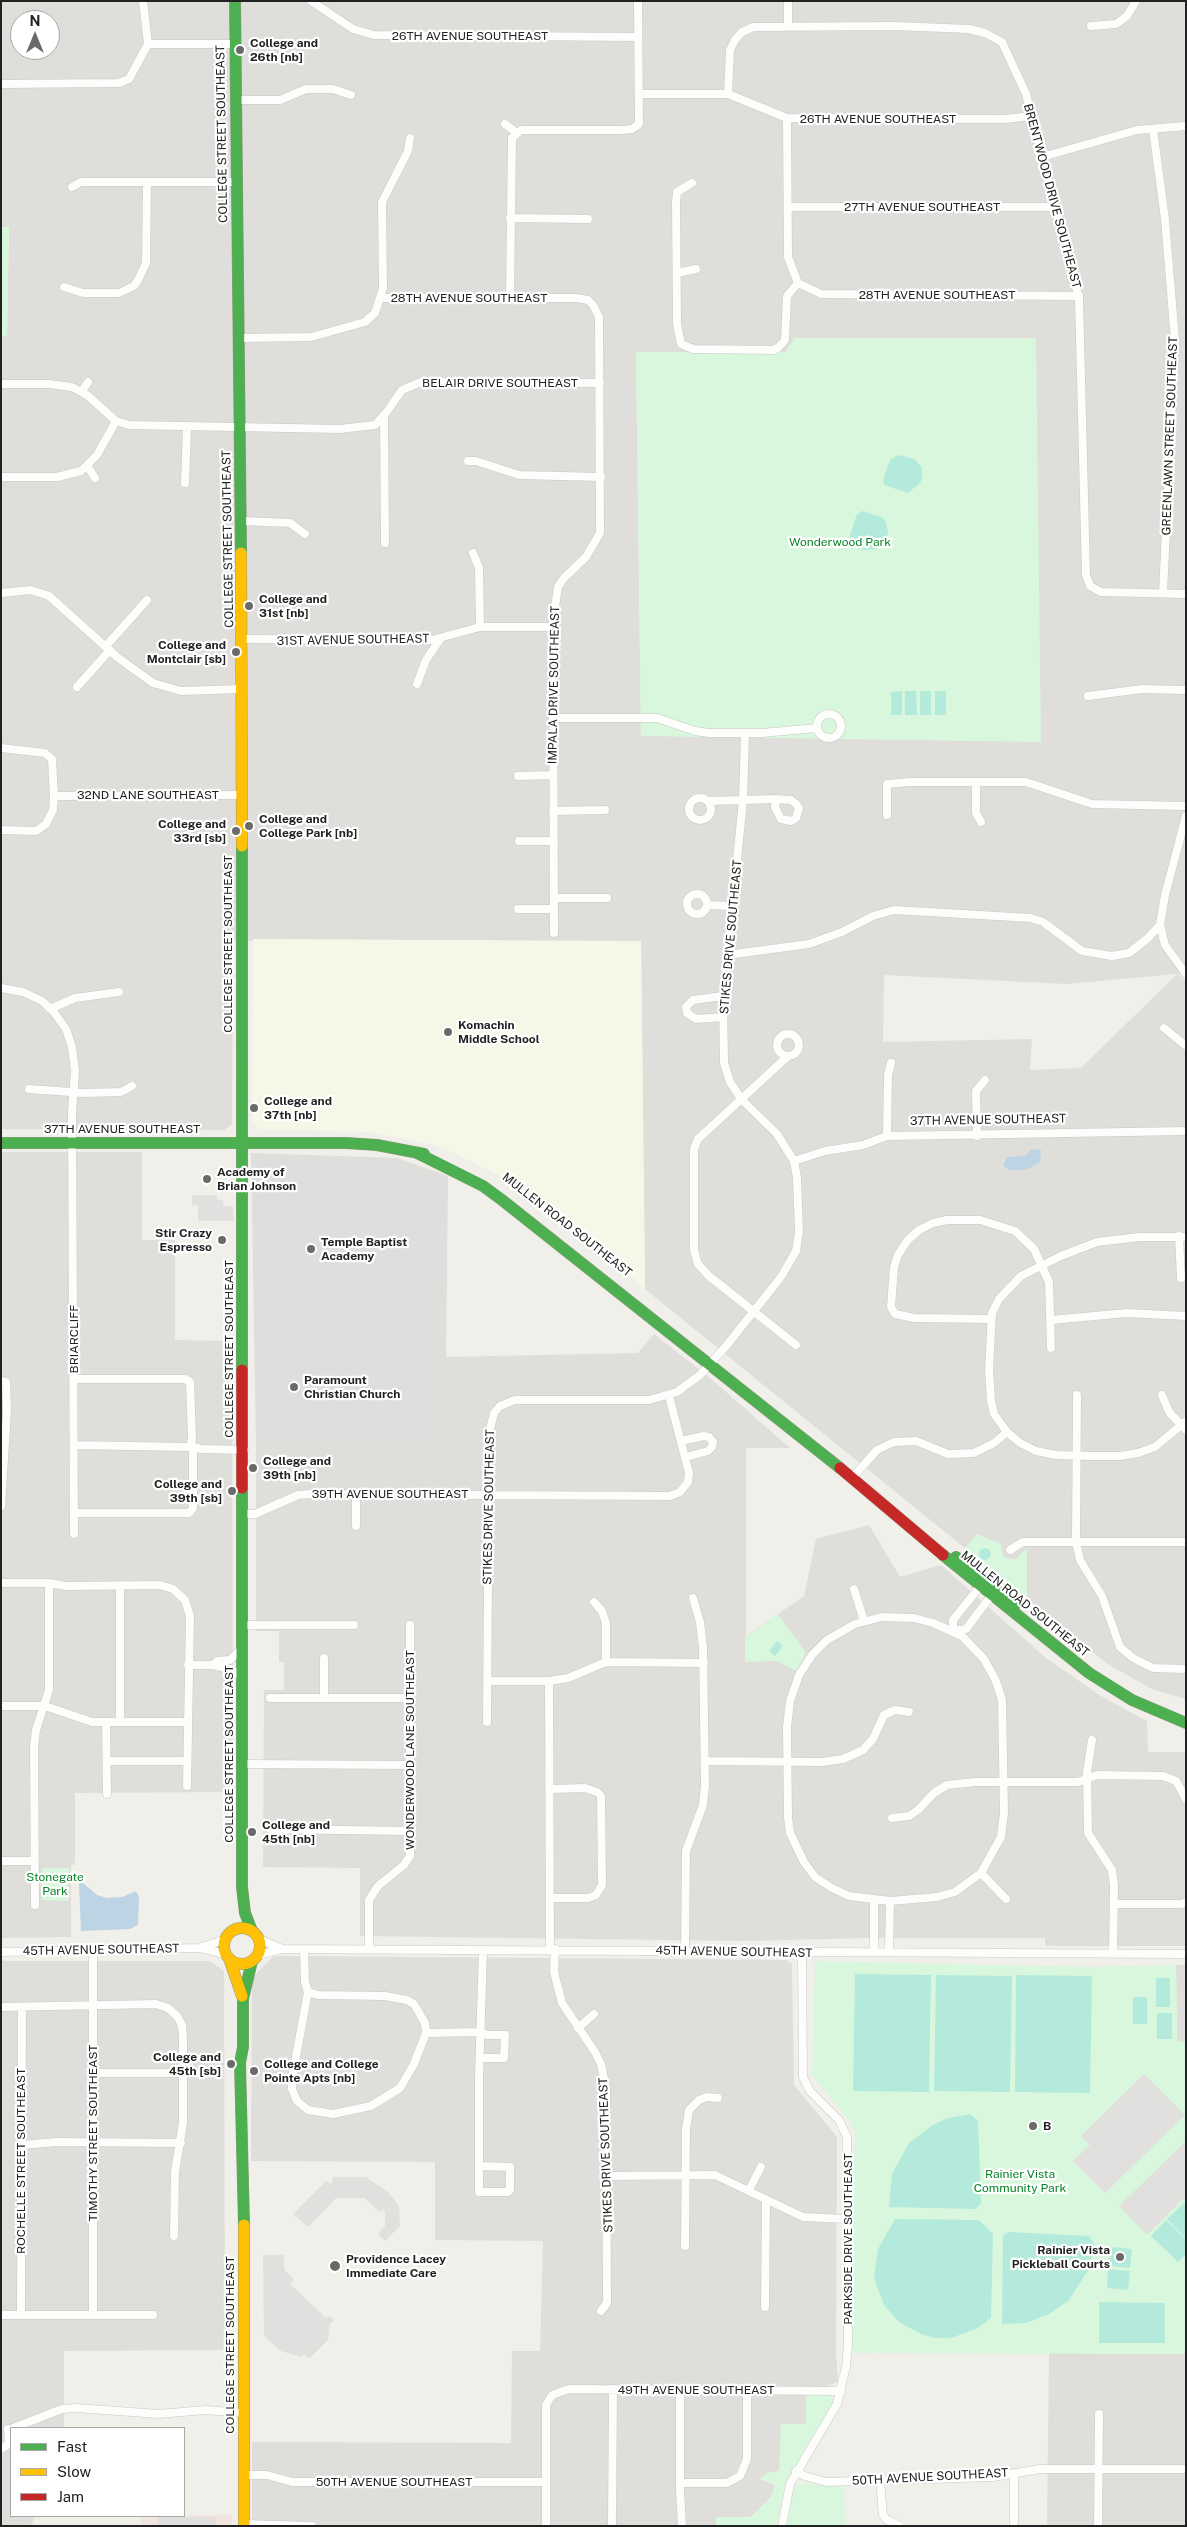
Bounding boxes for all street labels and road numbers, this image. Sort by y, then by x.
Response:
street label: 26TH AVENUE SOUTHEAST [392,29,548,43]
street label: COLLEGE STREET SOUTHEAST [213,45,231,223]
street label: BRENTWOOD DRIVE SOUTHEAST [1020,102,1084,290]
street label: 26TH AVENUE SOUTHEAST [800,112,956,126]
street label: 27TH AVENUE SOUTHEAST [844,200,1000,214]
street label: 28TH AVENUE SOUTHEAST [859,288,1015,302]
street label: 28TH AVENUE SOUTHEAST [391,291,547,305]
street label: GREENLAWN STREET SOUTHEAST [1159,336,1181,536]
street label: BELAIR DRIVE SOUTHEAST [422,376,578,390]
street label: COLLEGE STREET SOUTHEAST [219,450,237,628]
street label: IMPALA DRIVE SOUTHEAST [545,606,563,764]
street label: 31ST AVENUE SOUTHEAST [277,631,429,649]
street label: 32ND LANE SOUTHEAST [77,788,219,802]
street label: COLLEGE STREET SOUTHEAST [221,855,235,1033]
street label: STIKES DRIVE SOUTHEAST [717,859,745,1015]
street label: 37TH AVENUE SOUTHEAST [910,1111,1066,1129]
street label: 37TH AVENUE SOUTHEAST [44,1122,200,1136]
street label: MULLEN ROAD SOUTHEAST [499,1170,635,1280]
street label: COLLEGE STREET SOUTHEAST [222,1260,236,1438]
street label: BRIARCLIFF [67,1304,81,1374]
street label: STIKES DRIVE SOUTHEAST [480,1429,498,1585]
street label: 39TH AVENUE SOUTHEAST [312,1487,468,1501]
street label: MULLEN ROAD SOUTHEAST [958,1548,1092,1660]
street label: WONDERWOOD LANE SOUTHEAST [403,1650,417,1850]
street label: COLLEGE STREET SOUTHEAST [222,1665,236,1843]
street label: 45TH AVENUE SOUTHEAST [23,1941,179,1959]
street label: 45TH AVENUE SOUTHEAST [656,1943,812,1961]
street label: TIMOTHY STREET SOUTHEAST [86,2045,100,2221]
street label: ROCHELLE STREET SOUTHEAST [14,2068,28,2254]
street label: STIKES DRIVE SOUTHEAST [596,2077,616,2233]
street label: PARKSIDE DRIVE SOUTHEAST [841,2153,855,2325]
street label: COLLEGE STREET SOUTHEAST [223,2256,237,2434]
street label: 49TH AVENUE SOUTHEAST [618,2383,774,2397]
street label: 50TH AVENUE SOUTHEAST [851,2466,1009,2488]
street label: 50TH AVENUE SOUTHEAST [316,2475,472,2489]

